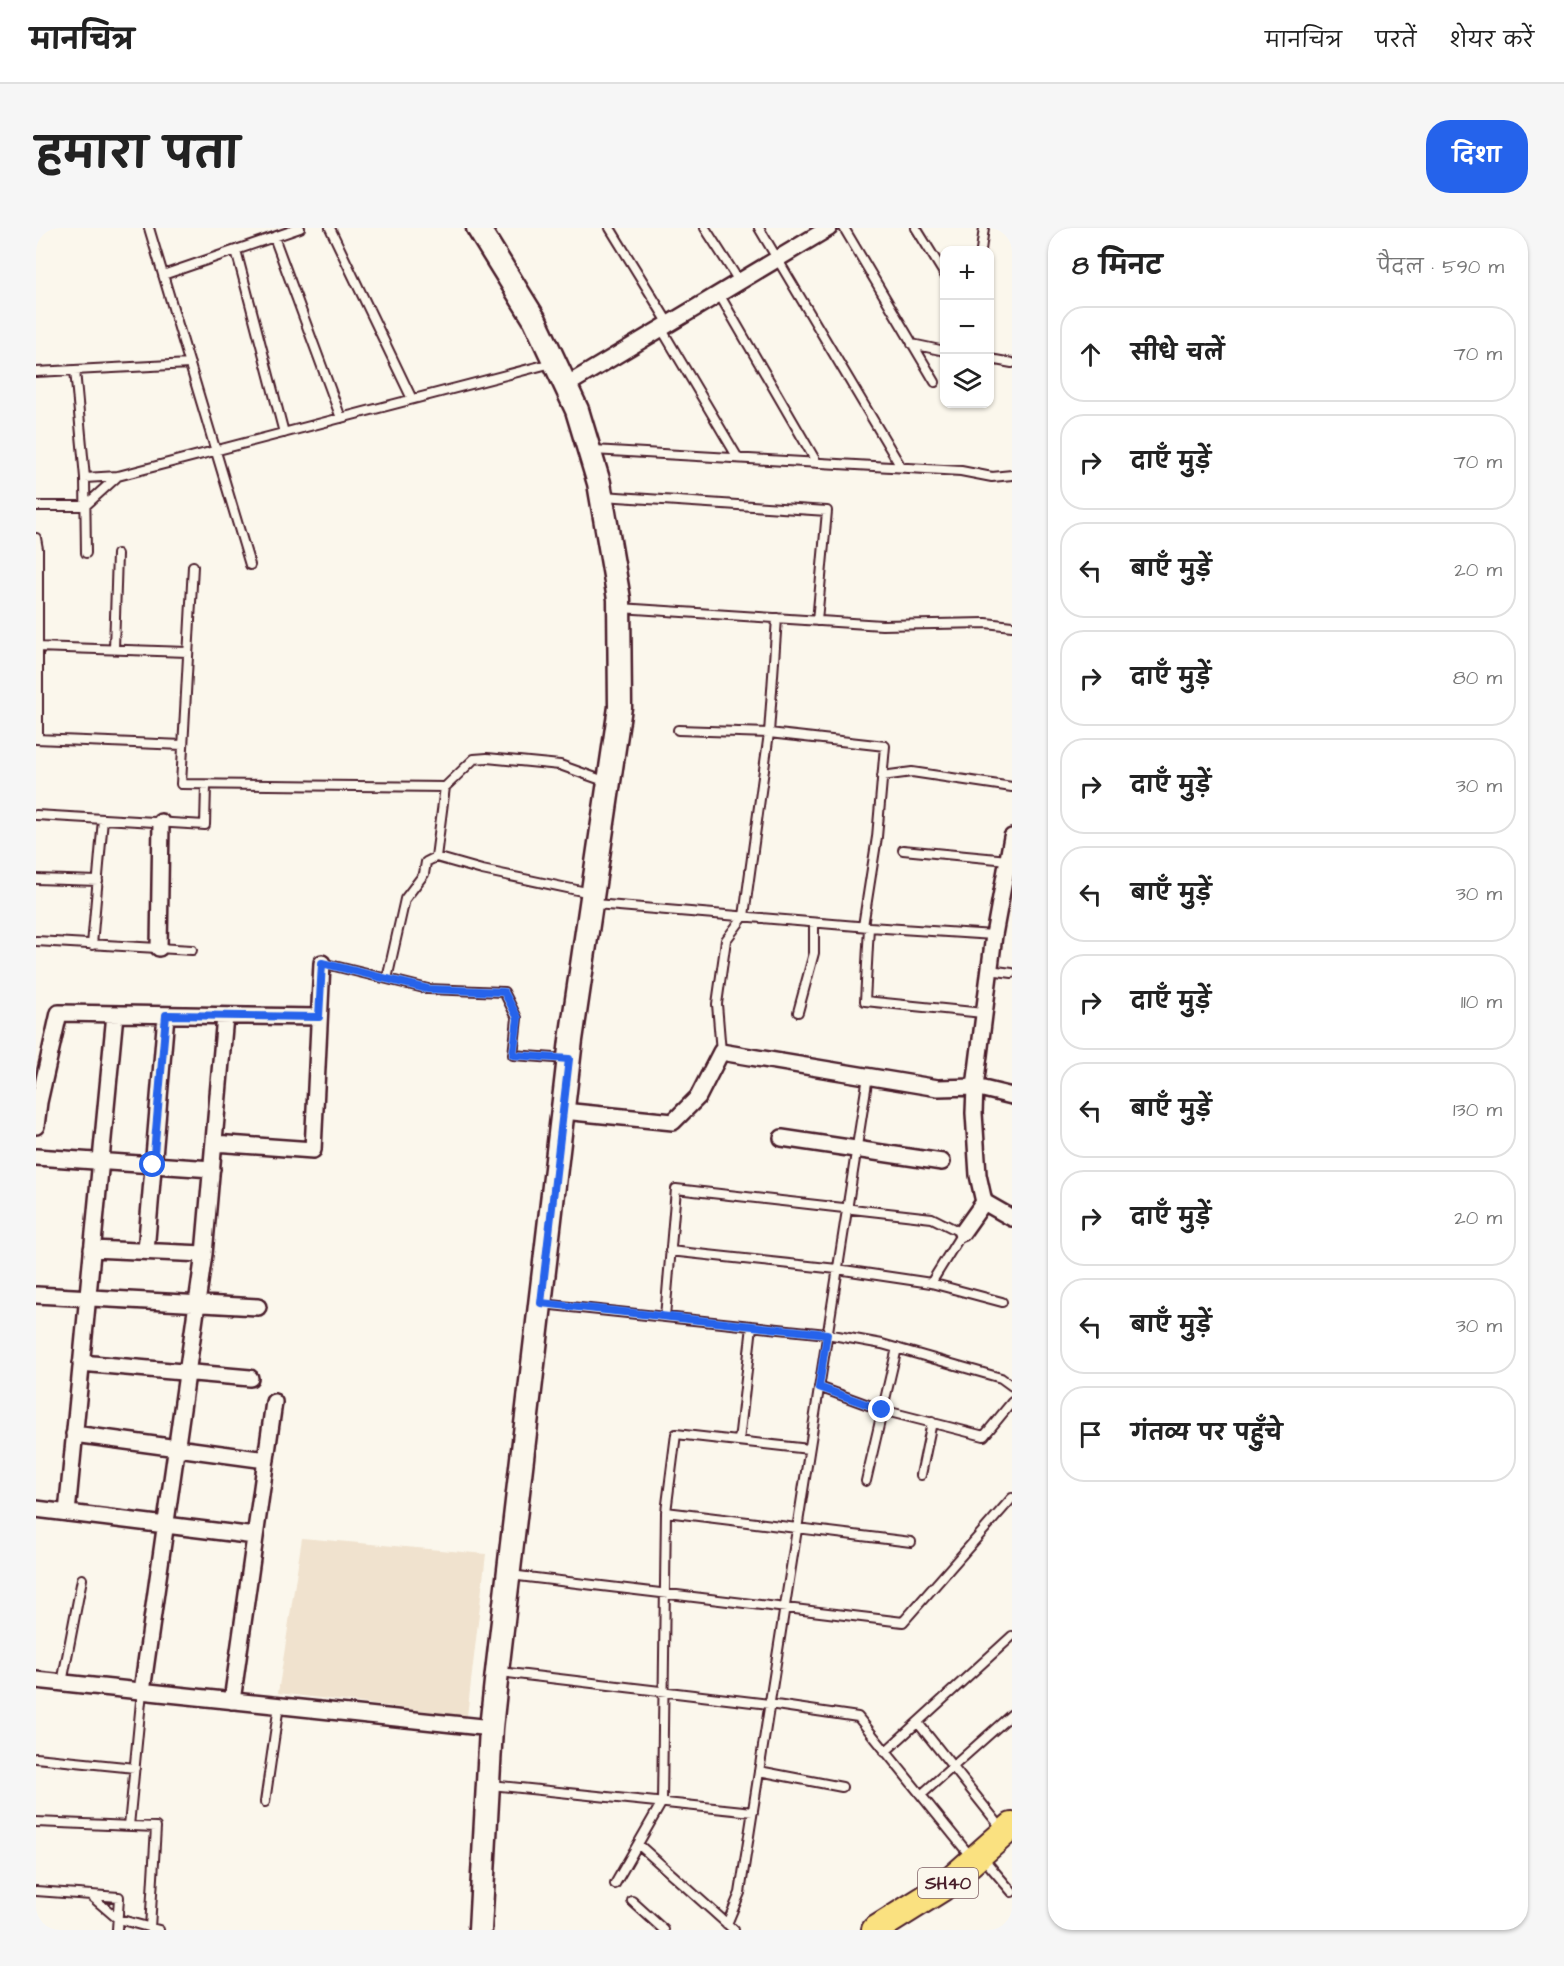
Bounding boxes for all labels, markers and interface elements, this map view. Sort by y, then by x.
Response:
text: मानचित्र [30,21,134,60]
text: मानचित्र [1265,26,1342,55]
text: परतें [1375,26,1416,55]
text: शेयर करें [1449,26,1534,55]
button: दिशा [1426,120,1528,193]
text: हमारा पता [36,126,239,184]
map controls [940,246,994,408]
button: + [940,246,994,300]
text: 8 मिनट [1072,248,1162,284]
text: पैदल · 590 m [1377,253,1504,281]
button: − [940,300,994,354]
icon: ahead [1074,338,1107,371]
text: सीधे चलें [1131,338,1224,369]
text: 70 m [1454,340,1502,368]
button: layers [940,354,994,408]
icon: right [1074,446,1107,479]
text: दाएँ मुड़ें [1131,446,1211,477]
text: 70 m [1454,448,1502,476]
icon: left [1074,554,1107,587]
text: बाएँ मुड़ें [1131,554,1211,585]
text: 20 m [1454,556,1502,584]
icon: right [1074,662,1107,695]
text: दाएँ मुड़ें [1131,662,1211,693]
text: 80 m [1453,664,1502,692]
icon: right [1074,770,1107,803]
text: दाएँ मुड़ें [1131,770,1211,801]
text: 30 m [1456,772,1502,800]
icon: left [1074,878,1107,911]
text: बाएँ मुड़ें [1131,878,1211,909]
text: 30 m [1456,880,1502,908]
icon: right [1074,986,1107,1019]
text: दाएँ मुड़ें [1131,986,1211,1017]
text: 110 m [1461,988,1502,1016]
icon: left [1074,1094,1107,1127]
text: बाएँ मुड़ें [1131,1094,1211,1125]
text: 130 m [1453,1096,1502,1124]
route start [139,1151,165,1177]
icon: right [1074,1202,1107,1235]
text: दाएँ मुड़ें [1131,1202,1211,1233]
text: 20 m [1454,1204,1502,1232]
icon: left [1074,1310,1107,1343]
text: बाएँ मुड़ें [1131,1310,1211,1341]
text: 30 m [1456,1312,1502,1340]
route end [868,1396,894,1422]
icon: arrive [1074,1418,1107,1451]
text: गंतव्य पर पहुँचे [1131,1418,1282,1449]
road number: SH40 [918,1868,978,1898]

